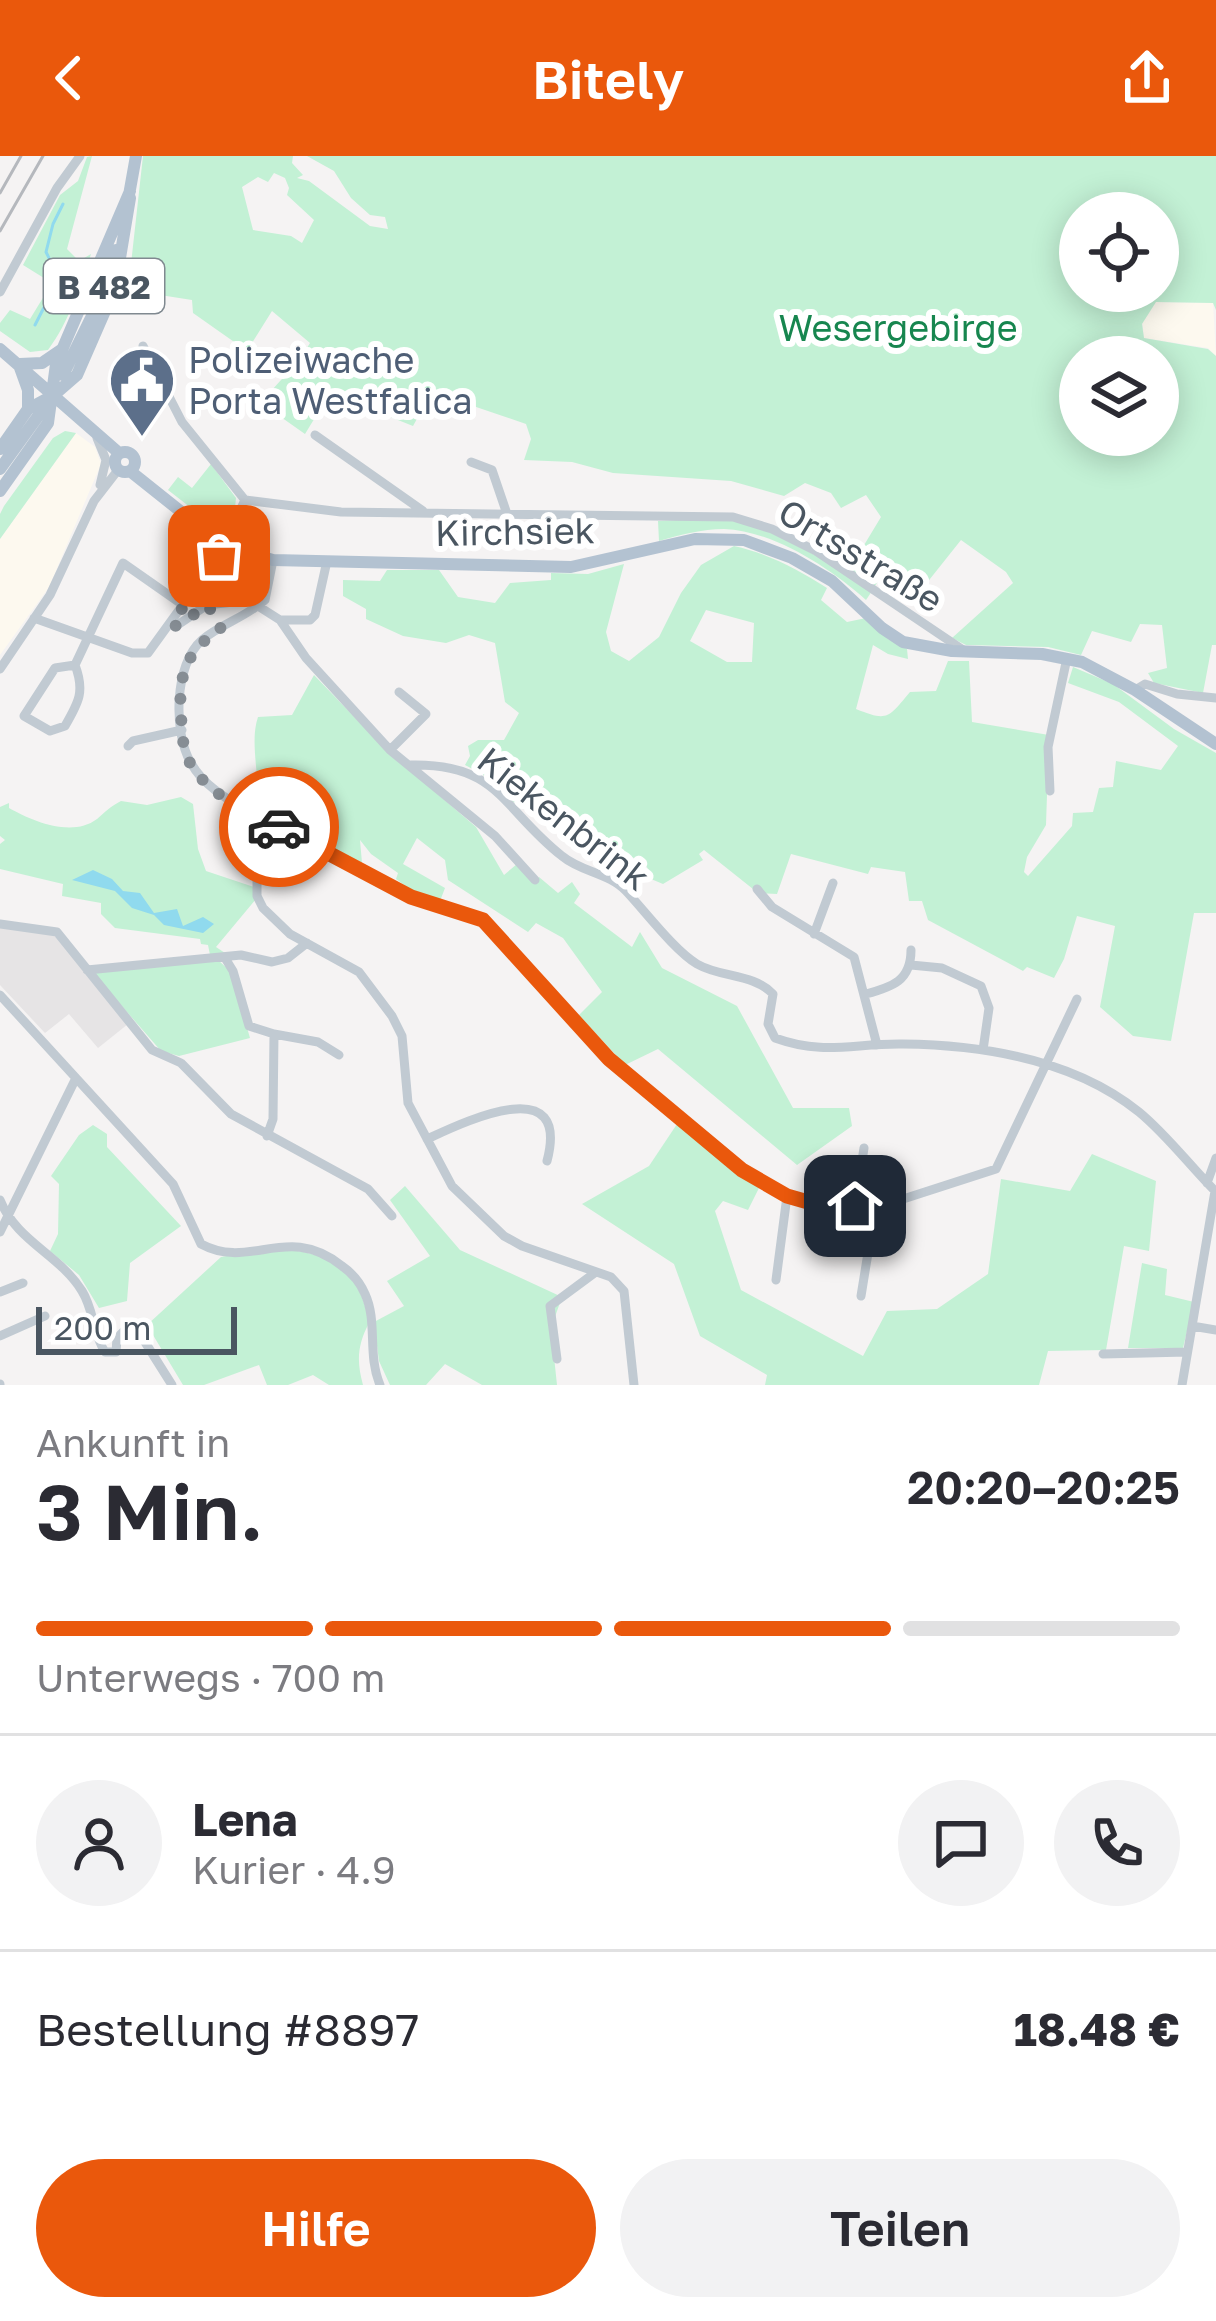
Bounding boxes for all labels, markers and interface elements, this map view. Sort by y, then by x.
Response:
icon: back [36,45,102,111]
icon: share [1114,45,1180,111]
text: Bitely [532,46,684,111]
map controls [1059,192,1179,456]
button: locate [1059,192,1179,312]
road number: B 482 [44,259,164,313]
park label: Wesergebirge [778,306,1018,349]
button: layers [1059,336,1179,456]
place label: Polizeiwache Porta Westfalica [188,338,473,422]
public building icon: Polizeiwache Porta Westfalica [107,345,177,439]
street label: Ortsstraße [771,489,951,621]
pin [168,505,270,607]
street label: Kirchsiek [435,508,595,554]
icon: bag [186,523,252,589]
street label: Kiekenbrink [469,738,659,898]
courier [219,767,339,887]
icon: car [246,794,312,860]
pin [804,1155,906,1257]
icon: home [822,1173,888,1239]
scale bar [36,1301,237,1354]
text: 200 m [54,1308,152,1347]
text: Ankunft in [36,1419,230,1466]
text: 20:20–20:25 [907,1460,1180,1514]
text: 3 Min. [36,1464,264,1557]
text: Unterwegs · 700 m [36,1654,385,1701]
button: person [36,1780,162,1906]
button: chat [898,1780,1024,1906]
button: phone [1054,1780,1180,1906]
text: Lena [192,1792,298,1846]
text: Kurier · 4.9 [192,1846,396,1893]
text: Bestellung #8897 [36,2002,419,2056]
text: 18.48 € [1014,2002,1180,2056]
button: Hilfe [36,2159,596,2297]
button: Teilen [620,2159,1180,2297]

